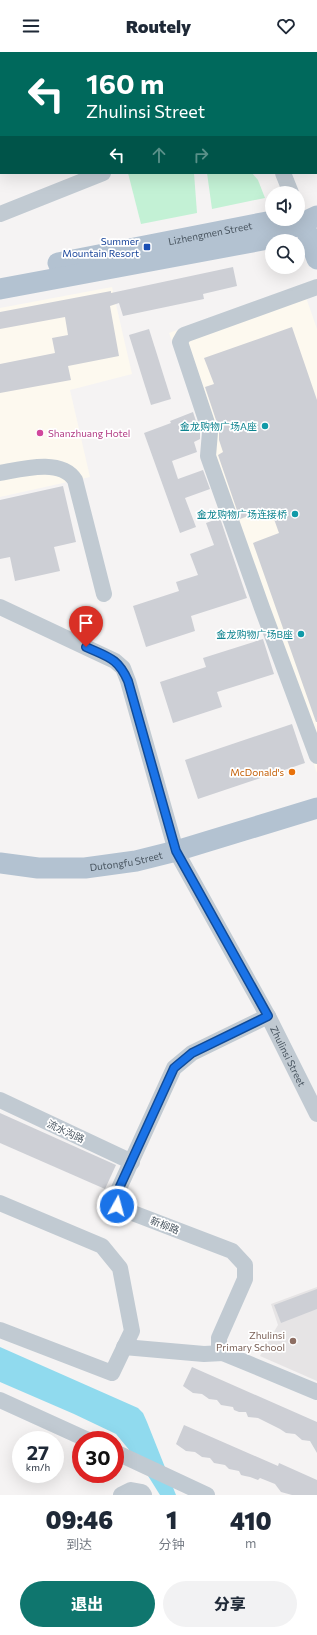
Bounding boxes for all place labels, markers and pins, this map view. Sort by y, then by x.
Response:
place label: Summer Mountain Resort [62,235,139,259]
marker: Summer Mountain Resort [142,242,152,252]
place label: 金龙购物广场A座 [180,420,257,432]
marker: 金龙购物广场A座 [260,421,270,431]
place label: Shanzhuang Hotel [48,427,130,439]
marker: Shanzhuang Hotel [35,428,45,438]
place label: 金龙购物广场连接桥 [197,508,287,520]
marker: 金龙购物广场连接桥 [290,509,300,519]
pin [69,606,103,647]
place label: 金龙购物广场B座 [217,628,293,640]
marker: 金龙购物广场B座 [296,629,306,639]
place label: McDonald's [230,766,284,778]
marker: McDonald's [287,767,297,777]
place label: Zhulinsi Primary School [216,1329,285,1353]
marker: Zhulinsi Primary School [288,1336,298,1346]

